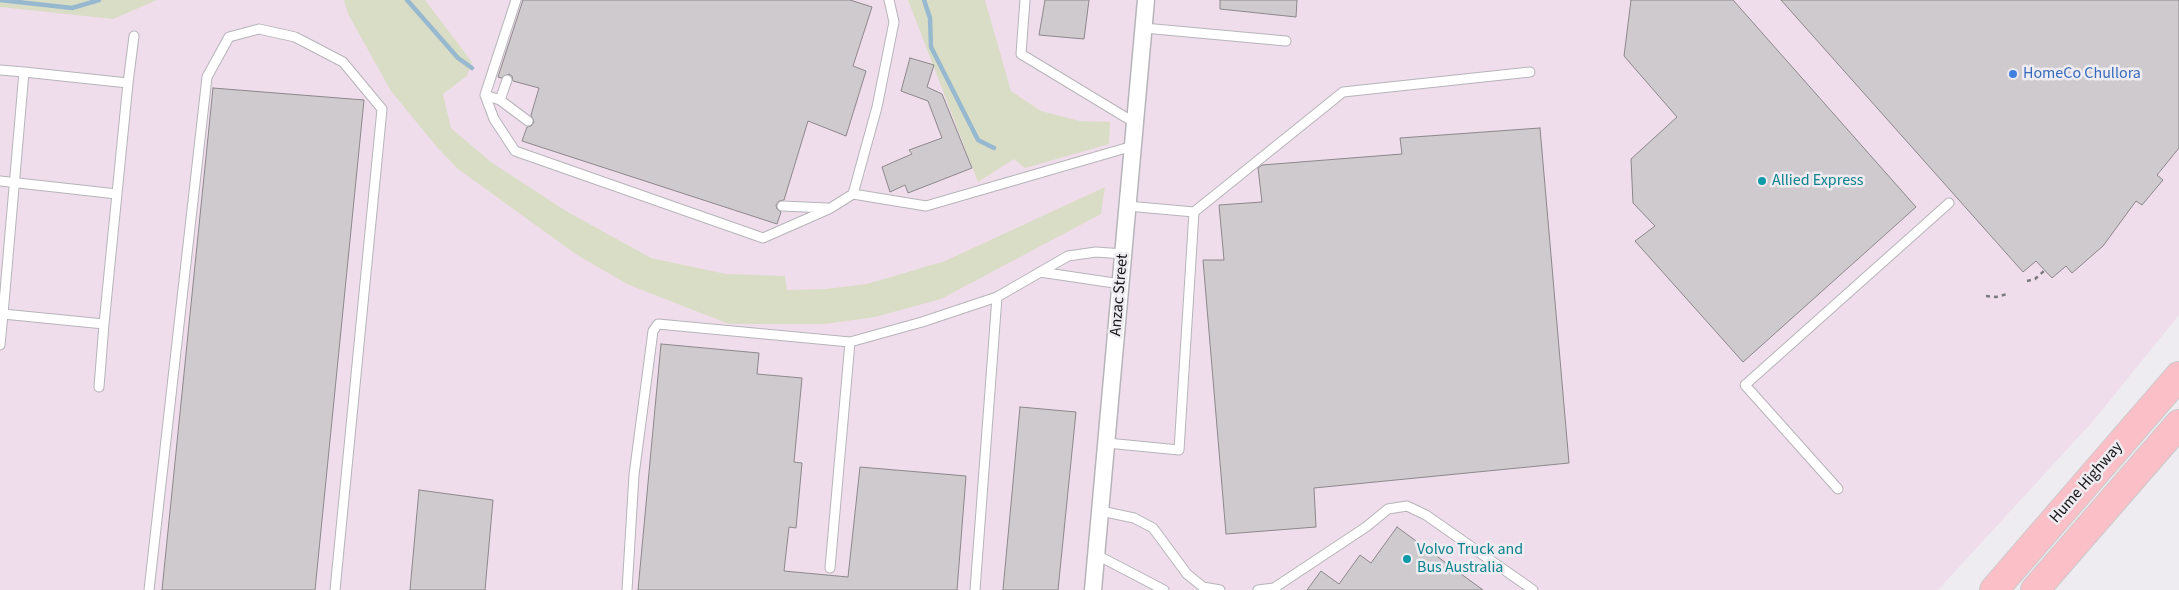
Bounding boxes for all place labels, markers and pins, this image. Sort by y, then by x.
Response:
place label: HomeCo Chullora [2023,64,2141,84]
marker: HomeCo Chullora [2007,68,2019,80]
place label: Allied Express [1772,171,1863,191]
marker: Allied Express [1756,175,1768,187]
place label: Volvo Truck and Bus Australia [1417,540,1523,578]
marker: Volvo Truck and Bus Australia [1401,553,1413,565]

